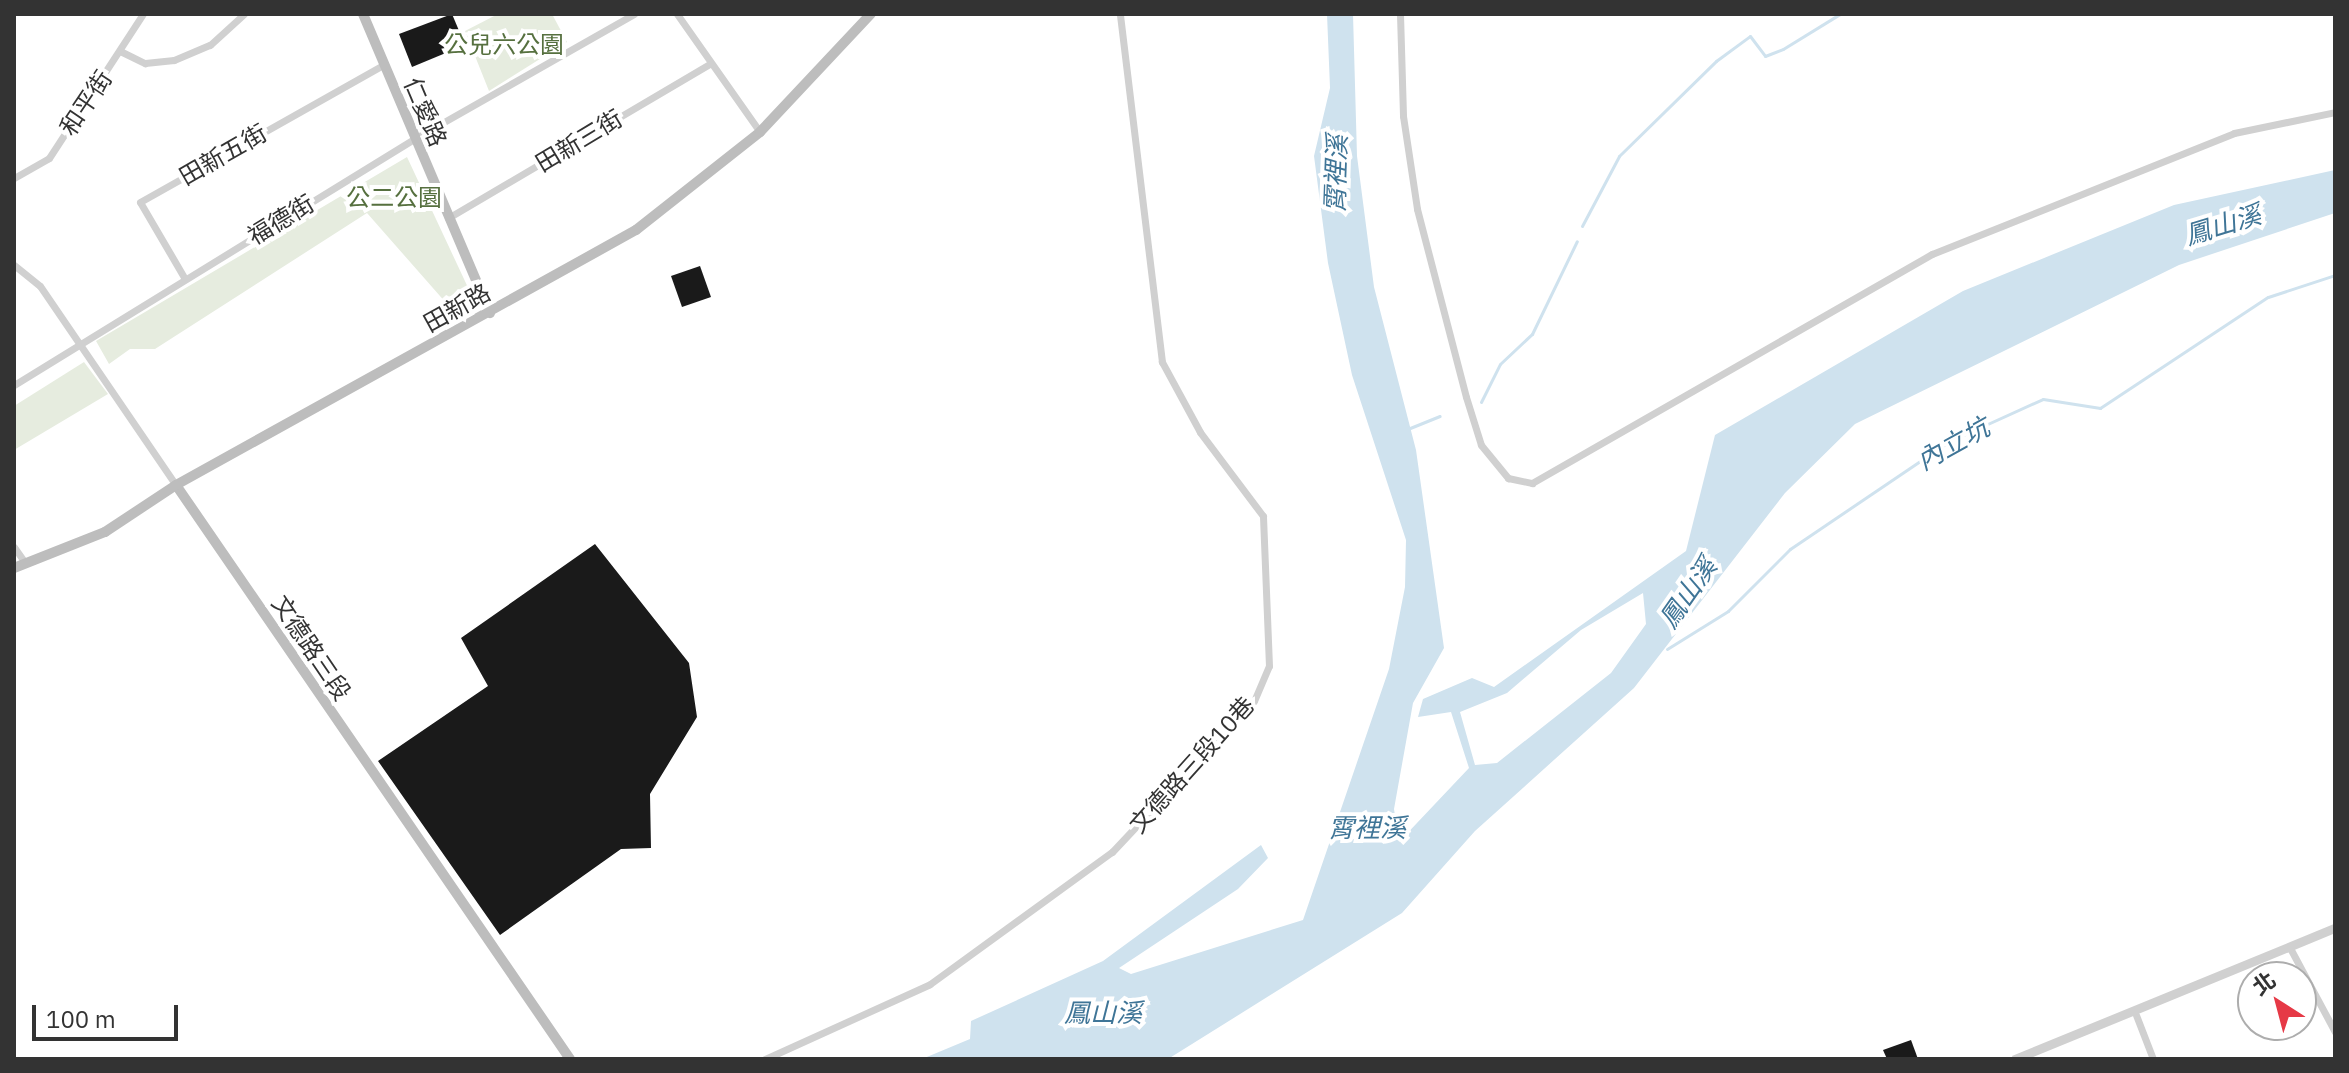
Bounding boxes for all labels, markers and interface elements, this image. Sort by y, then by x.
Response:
park label: 公兒六公園 [444,31,564,59]
street label: 和平街 [54,65,118,141]
street label: 仁愛路 [398,73,452,151]
street label: 田新三街 [530,104,628,178]
street label: 田新五街 [174,119,272,191]
water label: 霄裡溪 [1319,134,1353,214]
park label: 公二公園 [346,184,442,212]
street label: 福德街 [243,189,319,251]
water label: 鳳山溪 [2181,199,2265,251]
street label: 田新路 [419,278,495,338]
water label: 內立坑 [1911,411,1995,477]
water label: 鳳山溪 [1653,552,1723,634]
street label: 文德路三段 [266,590,356,706]
street label: 文德路三段10巷 [1123,691,1261,839]
water label: 霄裡溪 [1328,812,1406,844]
north arrow [2237,961,2317,1041]
text: 北 [2246,965,2281,1001]
scale bar [36,989,182,1039]
water label: 鳳山溪 [1064,997,1142,1029]
text: 100 m [46,1003,116,1035]

